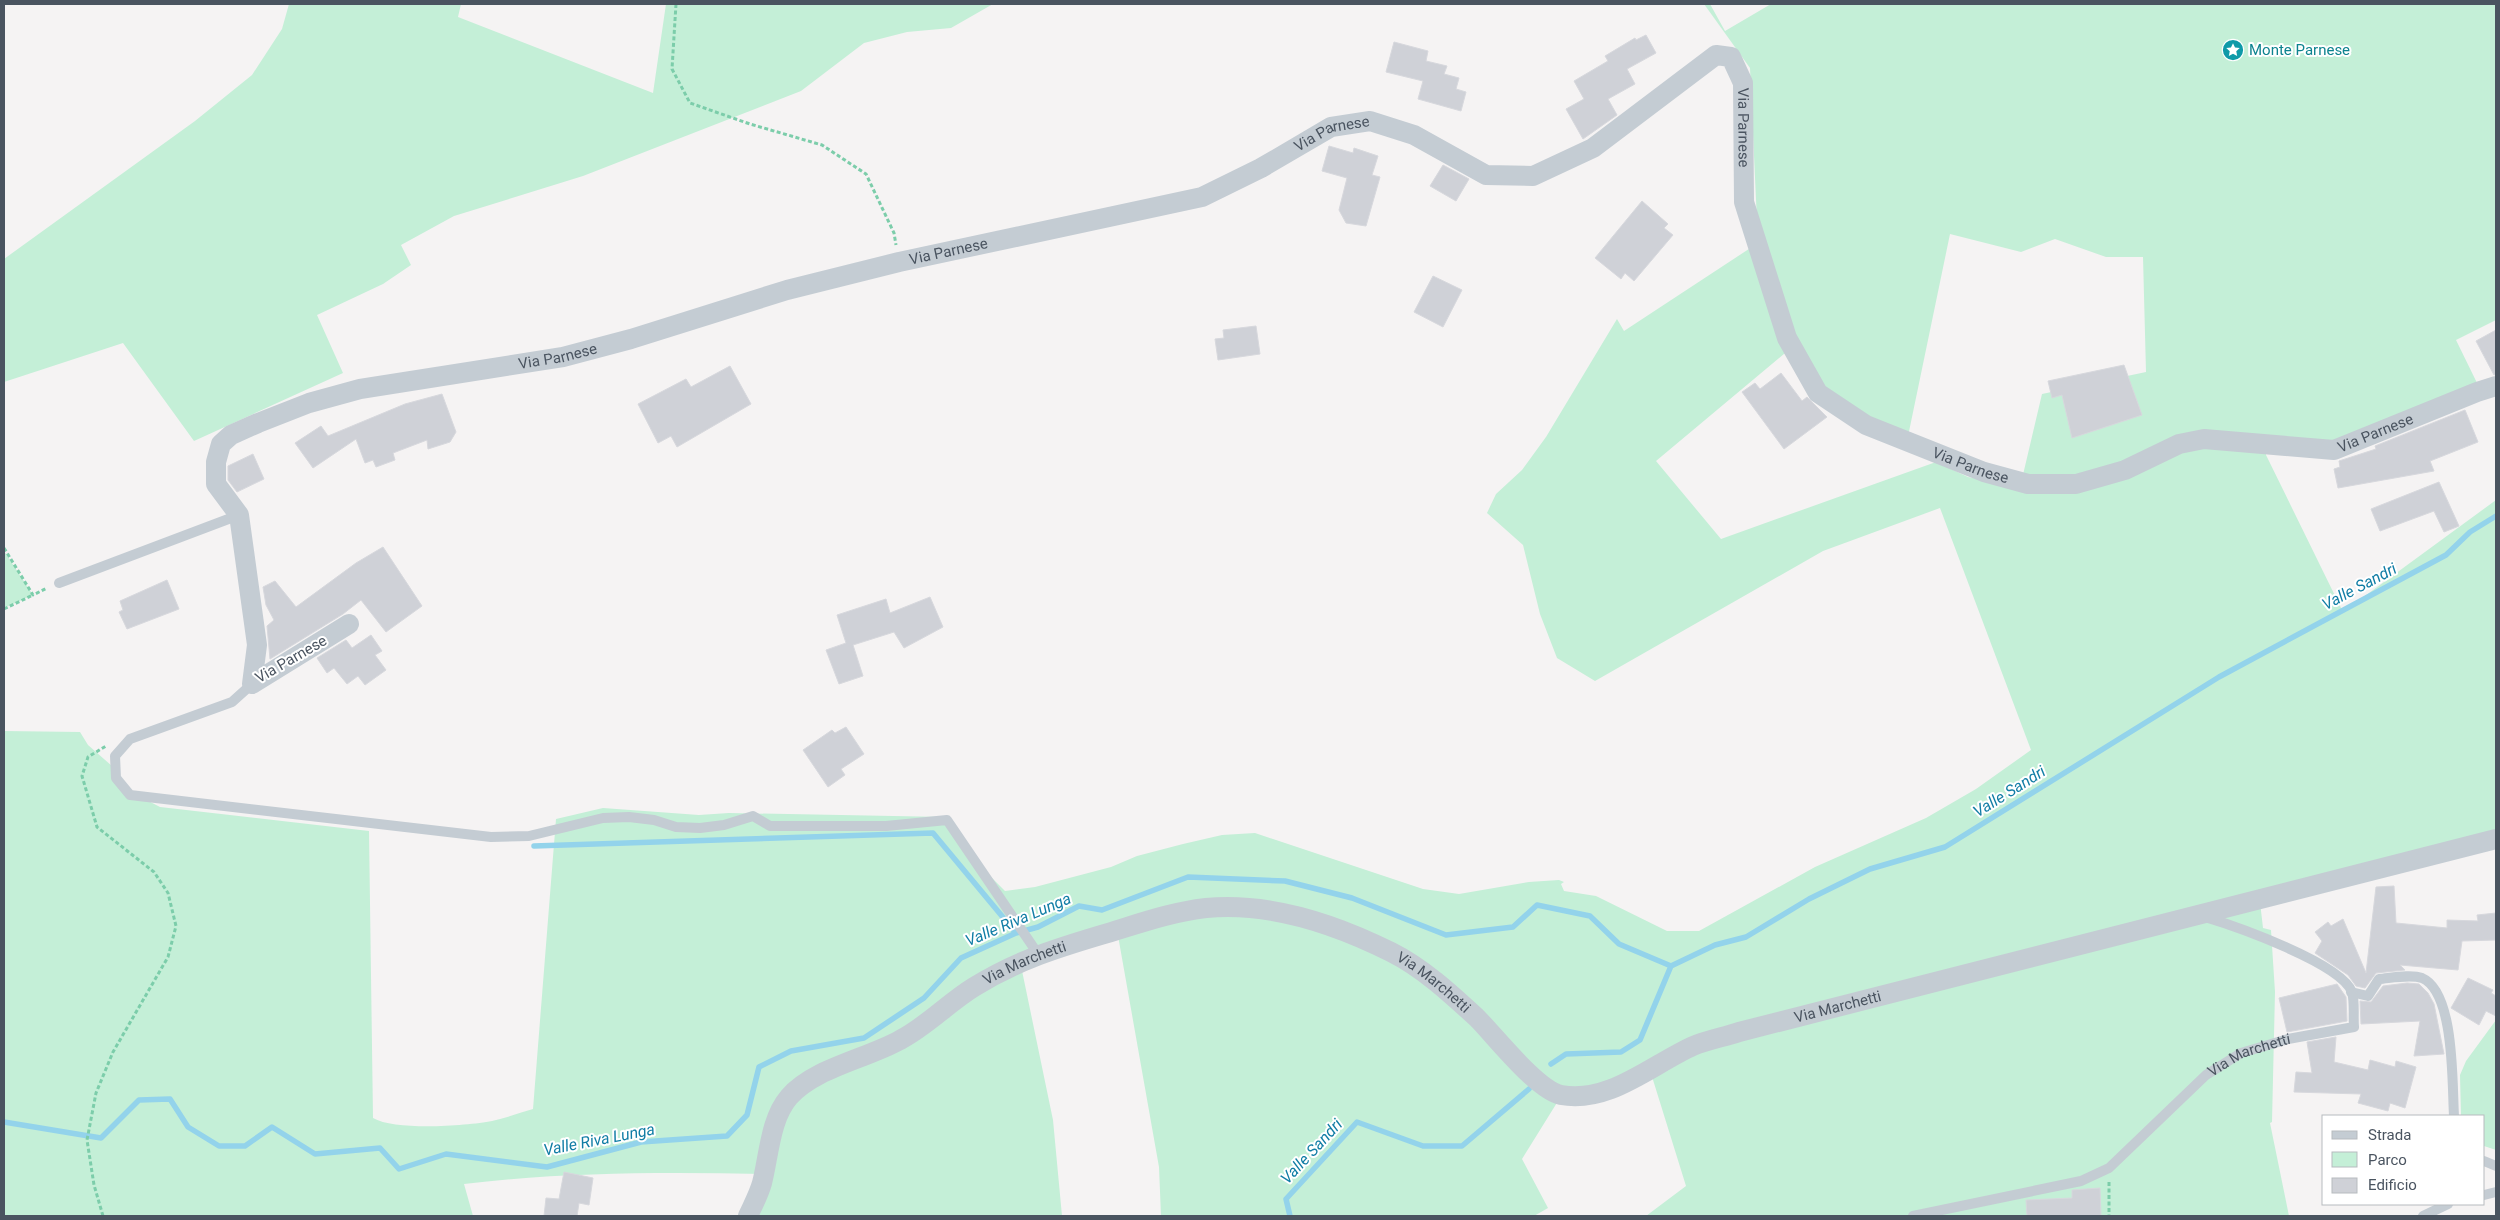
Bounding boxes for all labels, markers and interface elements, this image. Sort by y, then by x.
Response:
place icon: Monte Parnese [2221,38,2245,62]
place label: Monte Parnese [2249,41,2350,59]
street label: Via Parnese [1734,88,1753,168]
street label: Via Parnese [1291,112,1371,155]
street label: Via Parnese [908,234,989,269]
street label: Via Parnese [517,339,599,373]
street label: Via Parnese [2335,410,2416,457]
street label: Via Parnese [1930,443,2011,487]
water label: Valle Sandri [2319,559,2400,614]
street label: Via Parnese [252,631,330,687]
water label: Valle Sandri [1970,762,2049,821]
water label: Valle Riva Lunga [962,889,1074,950]
street label: Via Marchetti [980,937,1068,989]
street label: Via Marchetti [1393,948,1474,1017]
street label: Via Marchetti [1792,987,1883,1027]
street label: Via Marchetti [2204,1030,2292,1081]
water label: Valle Sandri [1277,1115,1346,1188]
legend [2322,1115,2485,1205]
water label: Valle Riva Lunga [542,1119,656,1160]
text: Strada [2368,1126,2411,1144]
text: Parco [2368,1151,2407,1169]
text: Edificio [2368,1176,2417,1194]

